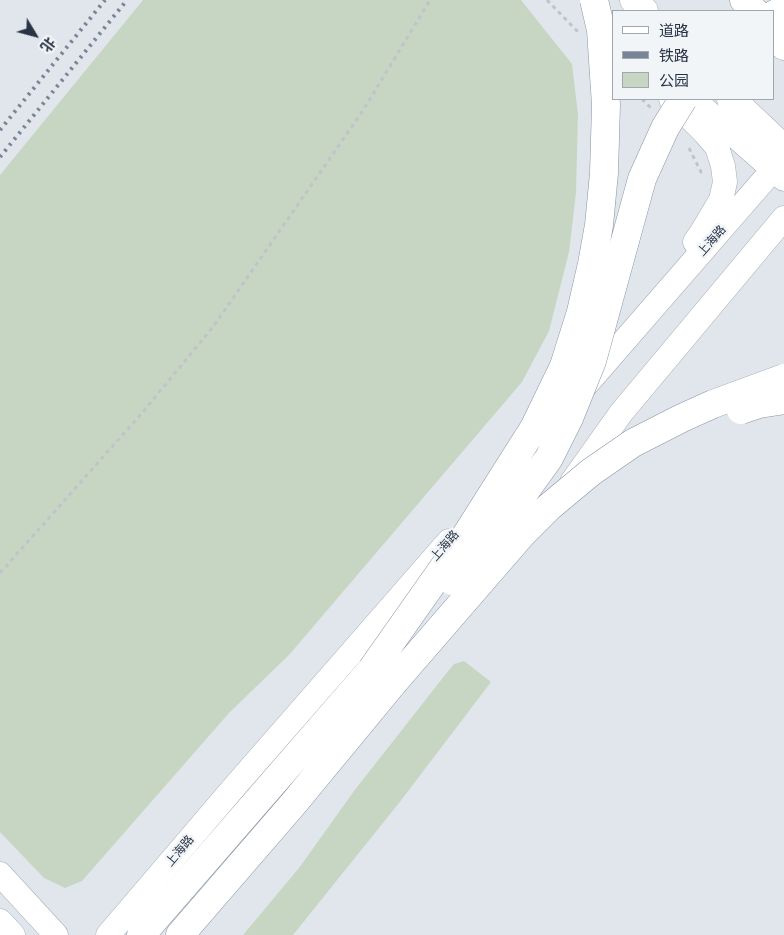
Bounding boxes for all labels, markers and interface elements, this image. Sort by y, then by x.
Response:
north arrow [10,10,60,60]
legend [612,10,774,100]
text: 道路 [659,22,689,40]
text: 北 [36,34,58,55]
text: 铁路 [659,47,689,65]
text: 公园 [659,72,689,90]
street label: 上海路 [695,223,729,259]
street label: 上海路 [428,528,462,564]
street label: 上海路 [163,833,197,869]

